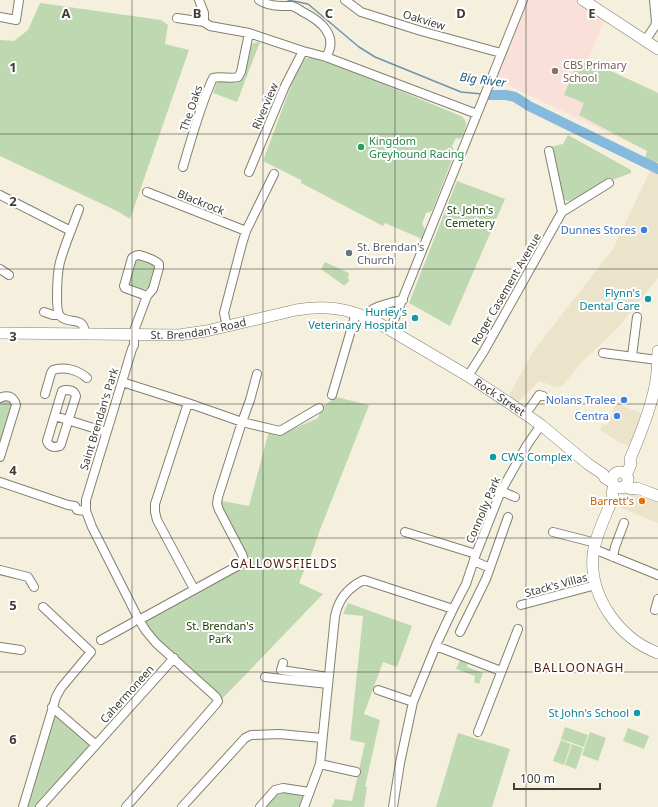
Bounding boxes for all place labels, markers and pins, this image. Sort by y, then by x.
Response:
place label: CBS Primary School [563,57,627,85]
marker: CBS Primary School [550,66,560,76]
place label: Kingdom Greyhound Racing [369,133,464,161]
marker: Kingdom Greyhound Racing [356,142,366,152]
place label: Dunnes Stores [561,222,636,237]
marker: Dunnes Stores [639,225,649,235]
place label: St. Brendan's Church [357,239,424,267]
marker: St. Brendan's Church [344,248,354,258]
place label: Flynn's Dental Care [579,285,640,313]
marker: Flynn's Dental Care [643,294,653,304]
place label: Hurley's Veterinary Hospital [308,304,407,332]
marker: Hurley's Veterinary Hospital [410,313,420,323]
place label: Nolans Tralee [546,392,616,407]
marker: Nolans Tralee [619,395,629,405]
place label: Centra [575,408,609,423]
marker: Centra [612,411,622,421]
place label: CWS Complex [501,449,573,464]
marker: CWS Complex [488,452,498,462]
place label: Barrett's [590,493,634,508]
marker: Barrett's [637,496,647,506]
place label: St John's School [548,705,629,720]
marker: St John's School [632,708,642,718]

